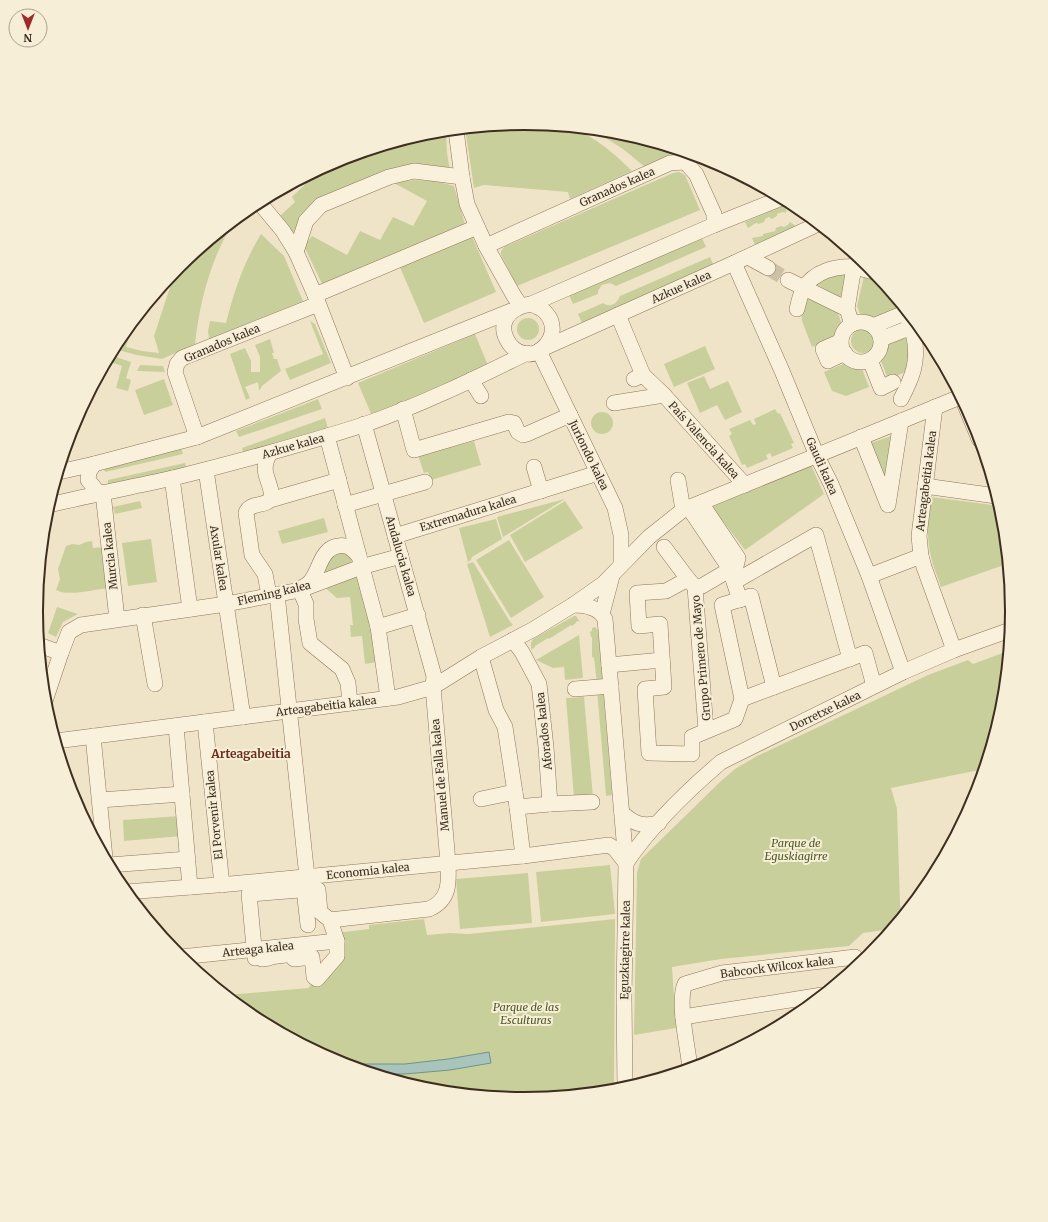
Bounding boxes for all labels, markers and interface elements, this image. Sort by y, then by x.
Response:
north arrow [8,8,48,48]
text: N [23,31,32,45]
street label: Granados kalea [577,164,657,210]
street label: Azkue kalea [648,268,713,307]
street label: Granados kalea [182,321,262,365]
street label: País Valencia kalea [666,398,742,482]
street label: Juriondo kalea [566,417,612,492]
street label: Azkue kalea [259,430,326,462]
street label: Arteagabeitia kalea [913,430,939,533]
street label: Gaudi kalea [803,435,841,497]
street label: Extremadura kalea [418,492,518,534]
street label: Andalucia kalea [382,513,419,598]
street label: Murcia kalea [99,522,120,590]
street label: Axular kalea [207,523,231,592]
street label: Fleming kalea [236,578,312,608]
street label: Grupo Primero de Mayo [688,594,713,721]
street label: Dorretxe kalea [787,688,863,734]
street label: Aforados kalea [533,691,555,772]
street label: Arteagabeitia kalea [274,693,377,719]
street label: Manuel de Falla kalea [428,718,452,832]
district label: Arteagabeitia [210,746,291,761]
street label: El Porvenir kalea [202,769,226,860]
park label: Parque de Eguskiagirre [765,836,828,863]
street label: Economia kalea [326,860,410,882]
street label: Eguzkiagirre kalea [617,900,633,1000]
street label: Arteaga kalea [221,938,294,960]
street label: Babcock Wilcox kalea [719,953,835,981]
park label: Parque de las Esculturas [493,1000,559,1027]

